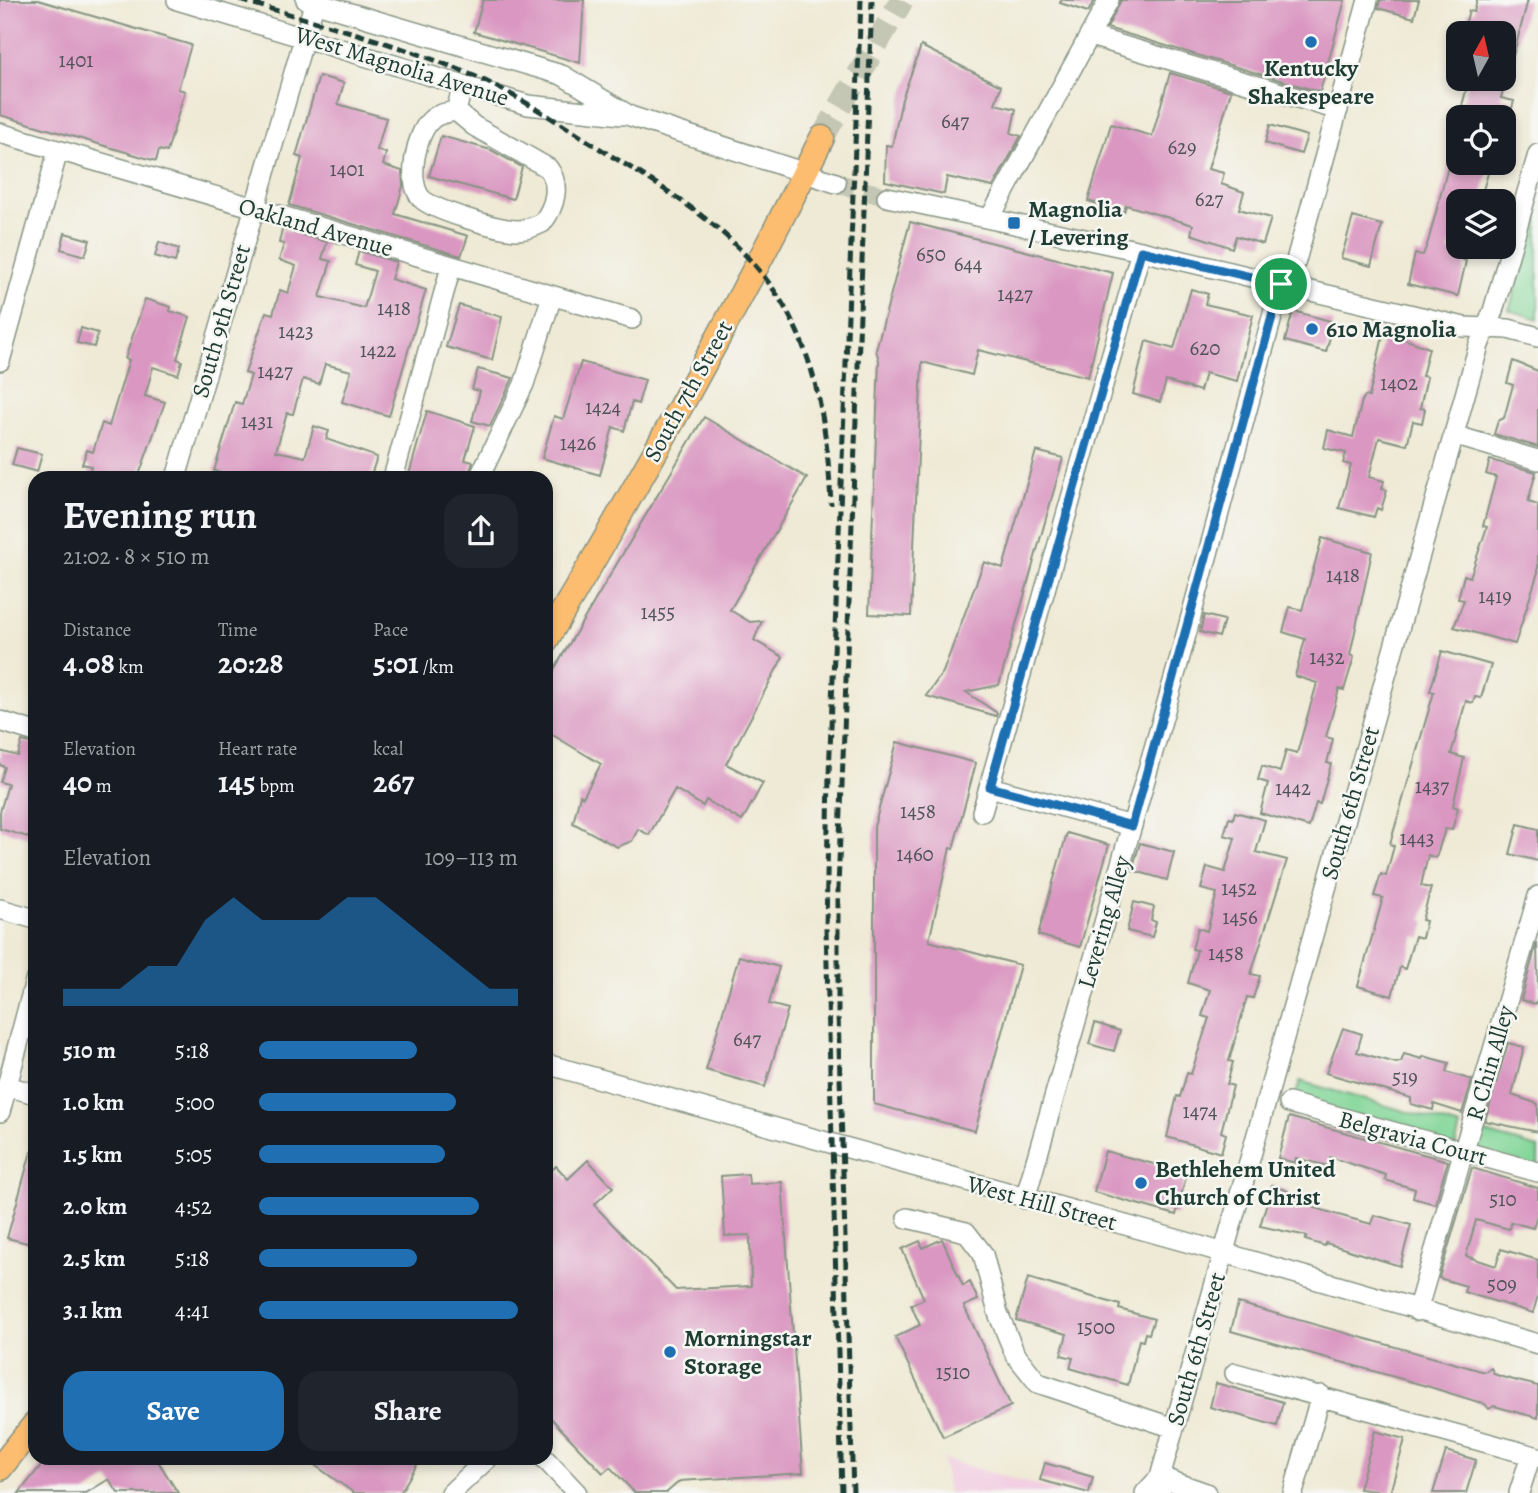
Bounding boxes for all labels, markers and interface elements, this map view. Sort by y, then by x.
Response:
street label: West Magnolia Avenue [290,18,513,114]
north arrow [1446,21,1516,91]
map controls [1446,21,1516,259]
marker: Kentucky Shakespeare [1303,34,1319,50]
house number: 1401 [58,46,94,74]
place label: Kentucky Shakespeare [1248,52,1374,112]
button: locate [1446,105,1516,175]
house number: 647 [941,107,969,135]
house number: 629 [1167,133,1197,161]
house number: 1401 [329,155,365,183]
house number: 627 [1195,185,1223,213]
button: layers [1446,189,1516,259]
street label: Oakland Avenue [235,190,397,264]
place label: Magnolia / Levering [1028,193,1129,253]
marker: Magnolia / Levering [1006,215,1022,231]
house number: 650 [916,240,946,268]
street label: South 9th Street [184,241,258,401]
house number: 644 [954,250,982,278]
pin [1251,254,1311,314]
icon: arrive [1262,265,1300,303]
house number: 1427 [997,280,1033,308]
house number: 1418 [377,294,411,322]
place label: 610 Magnolia [1326,313,1457,345]
street label: South 7th Street [636,314,740,468]
house number: 1423 [278,317,314,345]
marker: 610 Magnolia [1304,321,1320,337]
house number: 620 [1190,334,1220,362]
house number: 1422 [360,336,396,364]
house number: 1427 [257,357,293,385]
house number: 1402 [1380,369,1418,397]
house number: 1424 [585,393,621,421]
house number: 1431 [241,407,273,435]
house number: 1426 [560,429,596,457]
text: Evening run [63,489,257,541]
button: share [444,494,518,568]
text: 21:02 · 8 × 510 m [63,541,210,572]
house number: 1418 [1326,561,1360,589]
house number: 1419 [1478,582,1512,610]
house number: 1455 [641,598,675,626]
text: Distance [63,617,131,643]
text: Time [218,617,257,643]
text: Pace [373,617,408,643]
text: 4.08 [63,643,115,683]
text: 20:28 [218,643,284,683]
text: 5:01 [373,643,419,683]
house number: 1432 [1309,643,1345,671]
text: km [115,654,144,680]
text: /km [419,654,454,680]
street label: South 6th Street [1313,722,1387,883]
text: Elevation [63,736,136,762]
text: Heart rate [218,736,297,762]
text: kcal [373,736,403,762]
text: 40 [63,762,92,802]
text: 145 [218,762,256,802]
text: 267 [373,762,414,802]
house number: 1437 [1415,772,1449,800]
text: m [92,773,112,799]
text: bpm [256,773,295,799]
house number: 1442 [1275,774,1311,802]
house number: 1458 [900,797,936,825]
house number: 1443 [1400,824,1434,852]
house number: 1460 [896,840,934,868]
text: Elevation [63,842,151,873]
text: 109–113 m [424,842,518,873]
street label: Levering Alley [1070,852,1138,992]
house number: 1452 [1221,874,1257,902]
house number: 1456 [1222,903,1258,931]
house number: 1458 [1208,939,1244,967]
street label: R Chin Alley [1458,1001,1522,1124]
house number: 647 [733,1025,761,1053]
text: 510 m [63,1035,116,1066]
text: 5:18 [175,1035,209,1066]
house number: 519 [1392,1063,1418,1091]
text: 1.0 km [63,1087,124,1118]
text: 5:00 [175,1087,215,1118]
house number: 1474 [1182,1097,1218,1125]
street label: Belgravia Court [1335,1103,1491,1173]
text: 1.5 km [63,1139,123,1170]
text: 5:05 [175,1139,213,1170]
place label: Bethlehem United Church of Christ [1155,1153,1336,1213]
street label: West Hill Street [963,1167,1120,1238]
marker: Bethlehem United Church of Christ [1133,1175,1149,1191]
house number: 510 [1489,1185,1517,1213]
text: 2.0 km [63,1191,127,1222]
text: 4:52 [175,1191,212,1222]
text: 2.5 km [63,1243,125,1274]
text: 5:18 [175,1243,209,1274]
street label: South 6th Street [1159,1268,1233,1429]
house number: 509 [1487,1270,1517,1298]
text: 3.1 km [63,1295,123,1326]
text: 4:41 [175,1295,209,1326]
house number: 1500 [1077,1313,1115,1341]
place label: Morningstar Storage [684,1322,812,1382]
marker: Morningstar Storage [662,1344,678,1360]
house number: 1510 [936,1358,970,1386]
button: Save [63,1371,284,1451]
button: Share [298,1371,518,1451]

